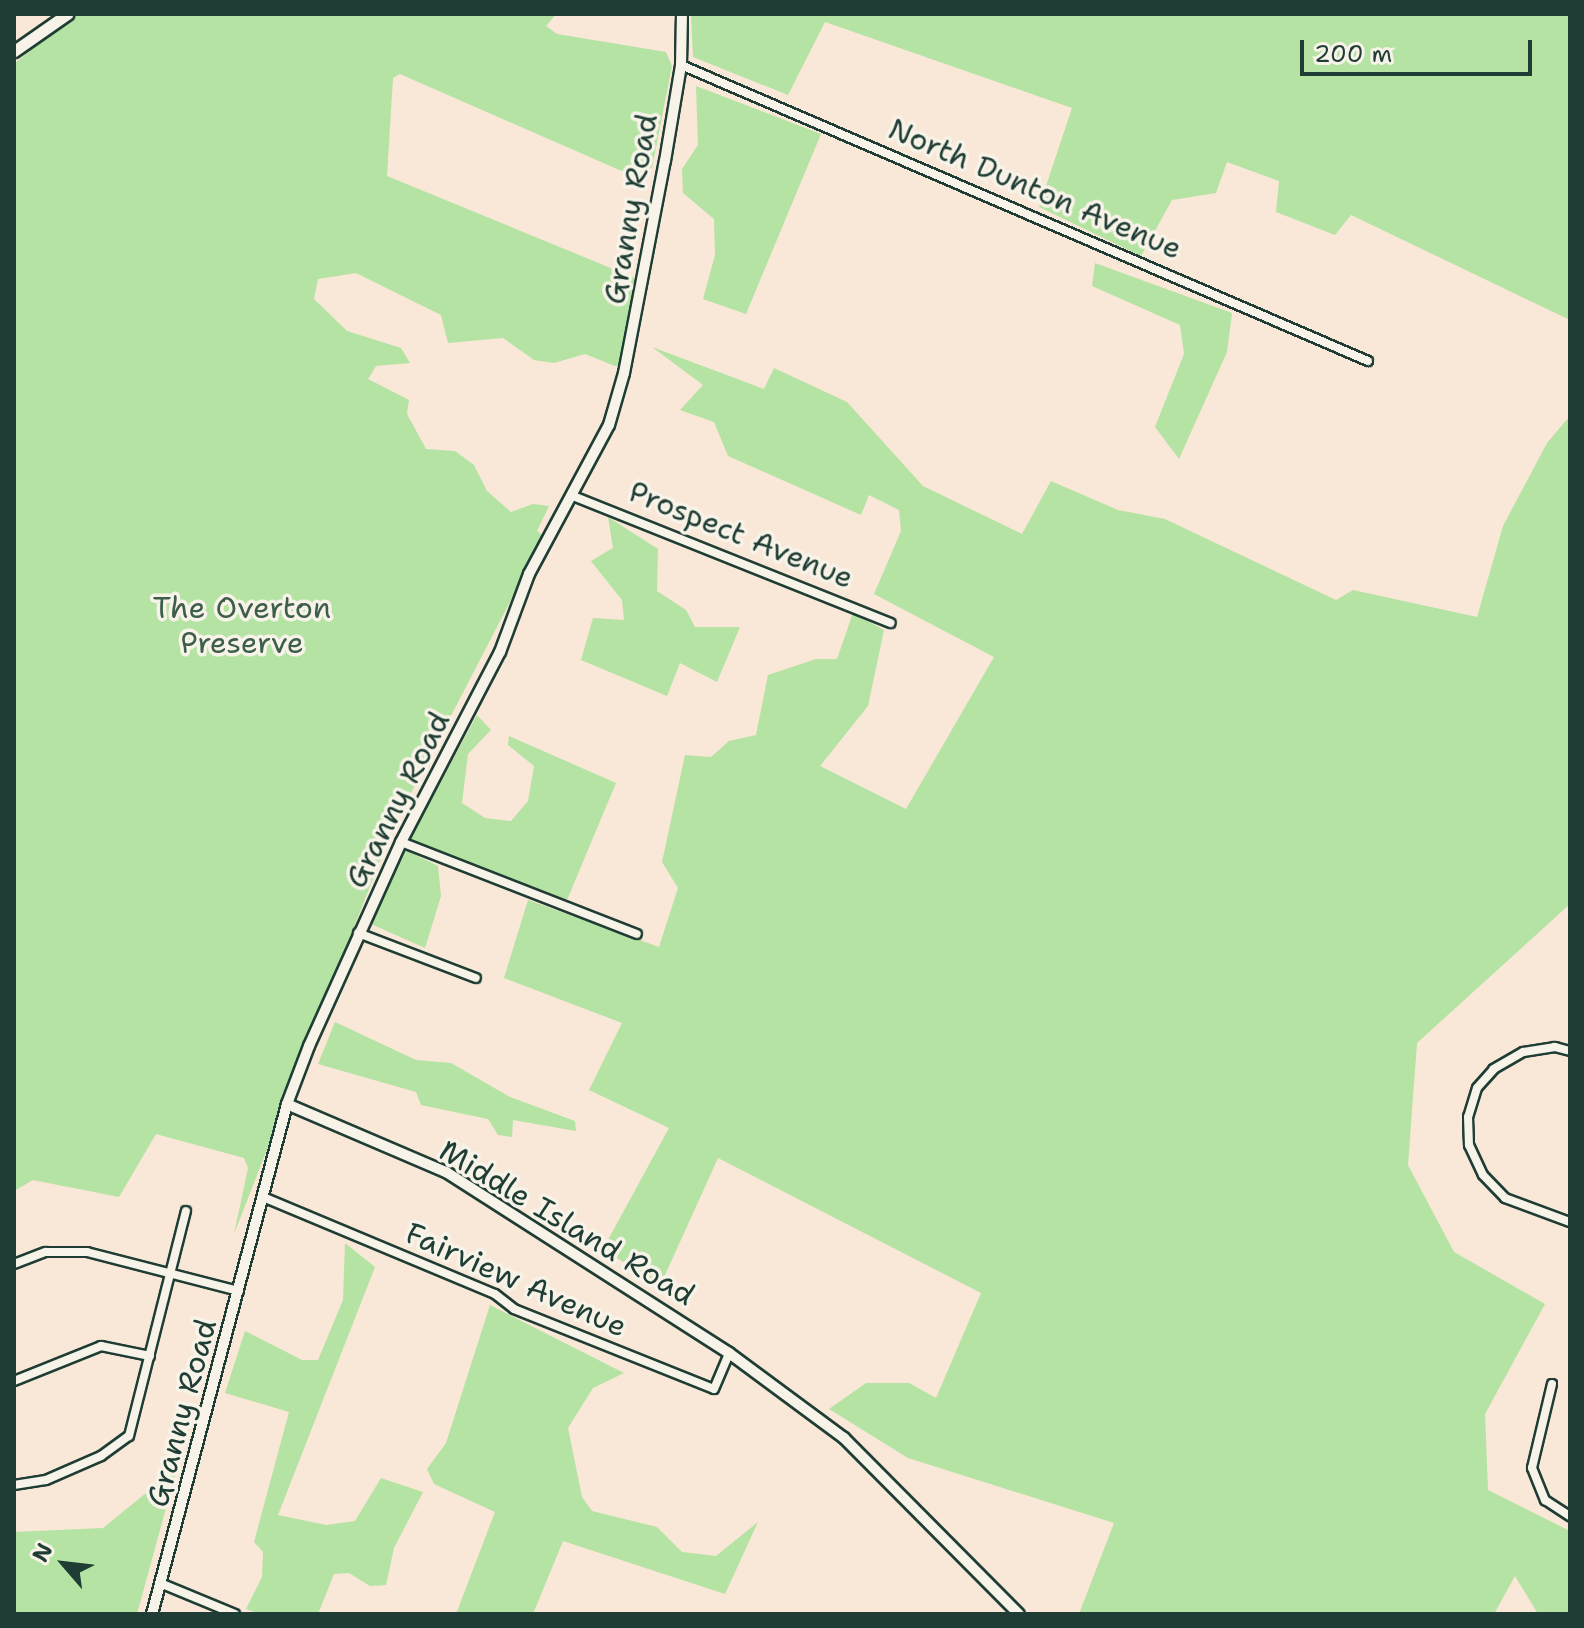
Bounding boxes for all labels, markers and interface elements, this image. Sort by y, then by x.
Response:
scale bar [1304,24,1536,74]
text: 200 m [1314,38,1392,70]
street label: Granny Road [597,111,665,307]
street label: North Dunton Avenue [883,111,1187,267]
street label: Prospect Avenue [624,474,858,596]
park label: The Overton Preserve [153,590,331,660]
street label: Granny Road [338,706,458,894]
street label: Middle Island Road [433,1133,701,1313]
street label: Fairview Avenue [400,1215,632,1345]
street label: Granny Road [140,1315,224,1511]
north arrow [24,1524,104,1604]
text: N [25,1538,59,1567]

